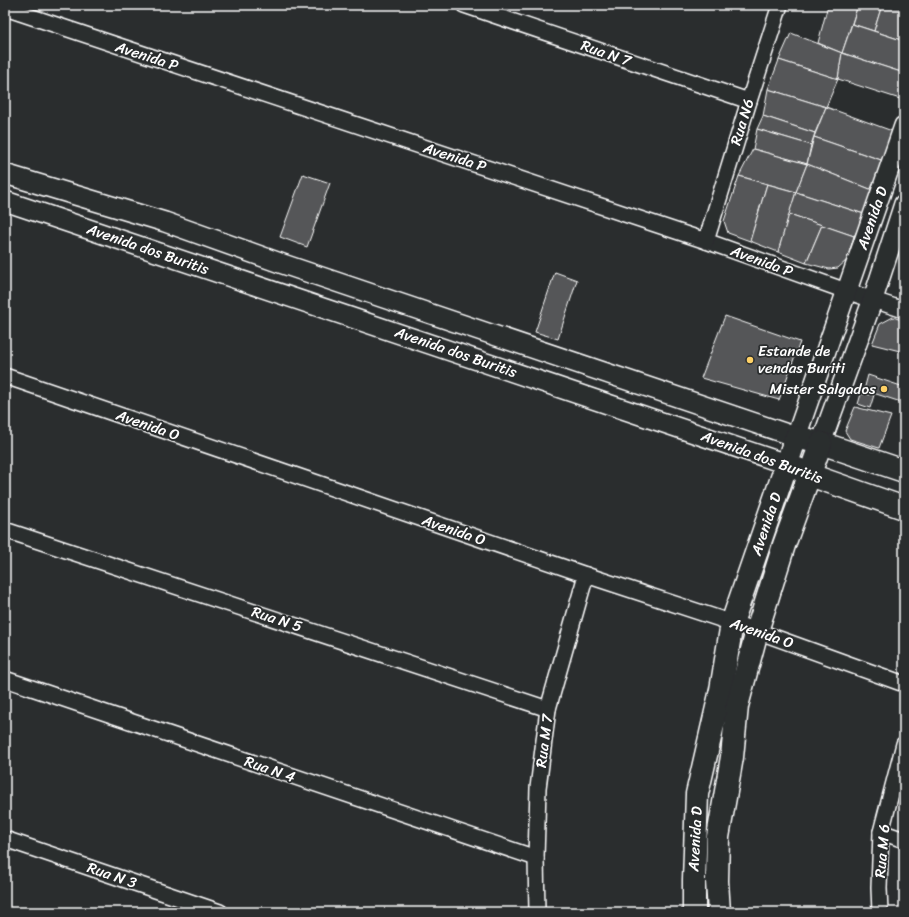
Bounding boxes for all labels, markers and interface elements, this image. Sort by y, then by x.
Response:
street label: Rua N 7 [577,32,636,74]
street label: Avenida P [111,33,182,78]
street label: Rua N6 [723,95,761,149]
street label: Avenida P [419,134,490,179]
street label: Avenida D [849,183,895,254]
street label: Avenida dos Buritis [82,216,213,282]
street label: Avenida P [726,237,797,284]
street label: Avenida dos Buritis [390,319,521,385]
place label: Estande de vendas Buriti [758,338,846,381]
marker: Estande de vendas Buriti [745,355,755,365]
place label: Mister Salgados [770,376,876,402]
marker: Mister Salgados [879,384,889,394]
street label: Avenida O [112,402,184,448]
street label: Avenida dos Buritis [697,423,827,491]
street label: Avenida D [743,489,789,560]
street label: Avenida O [418,507,490,553]
street label: Rua N 5 [248,599,306,639]
street label: Avenida O [726,610,798,656]
street label: Rua M 7 [528,711,560,769]
street label: Rua N 4 [241,748,299,790]
street label: Avenida D [680,806,710,873]
street label: Rua M 6 [867,823,897,879]
street label: Rua N 3 [84,854,140,896]

